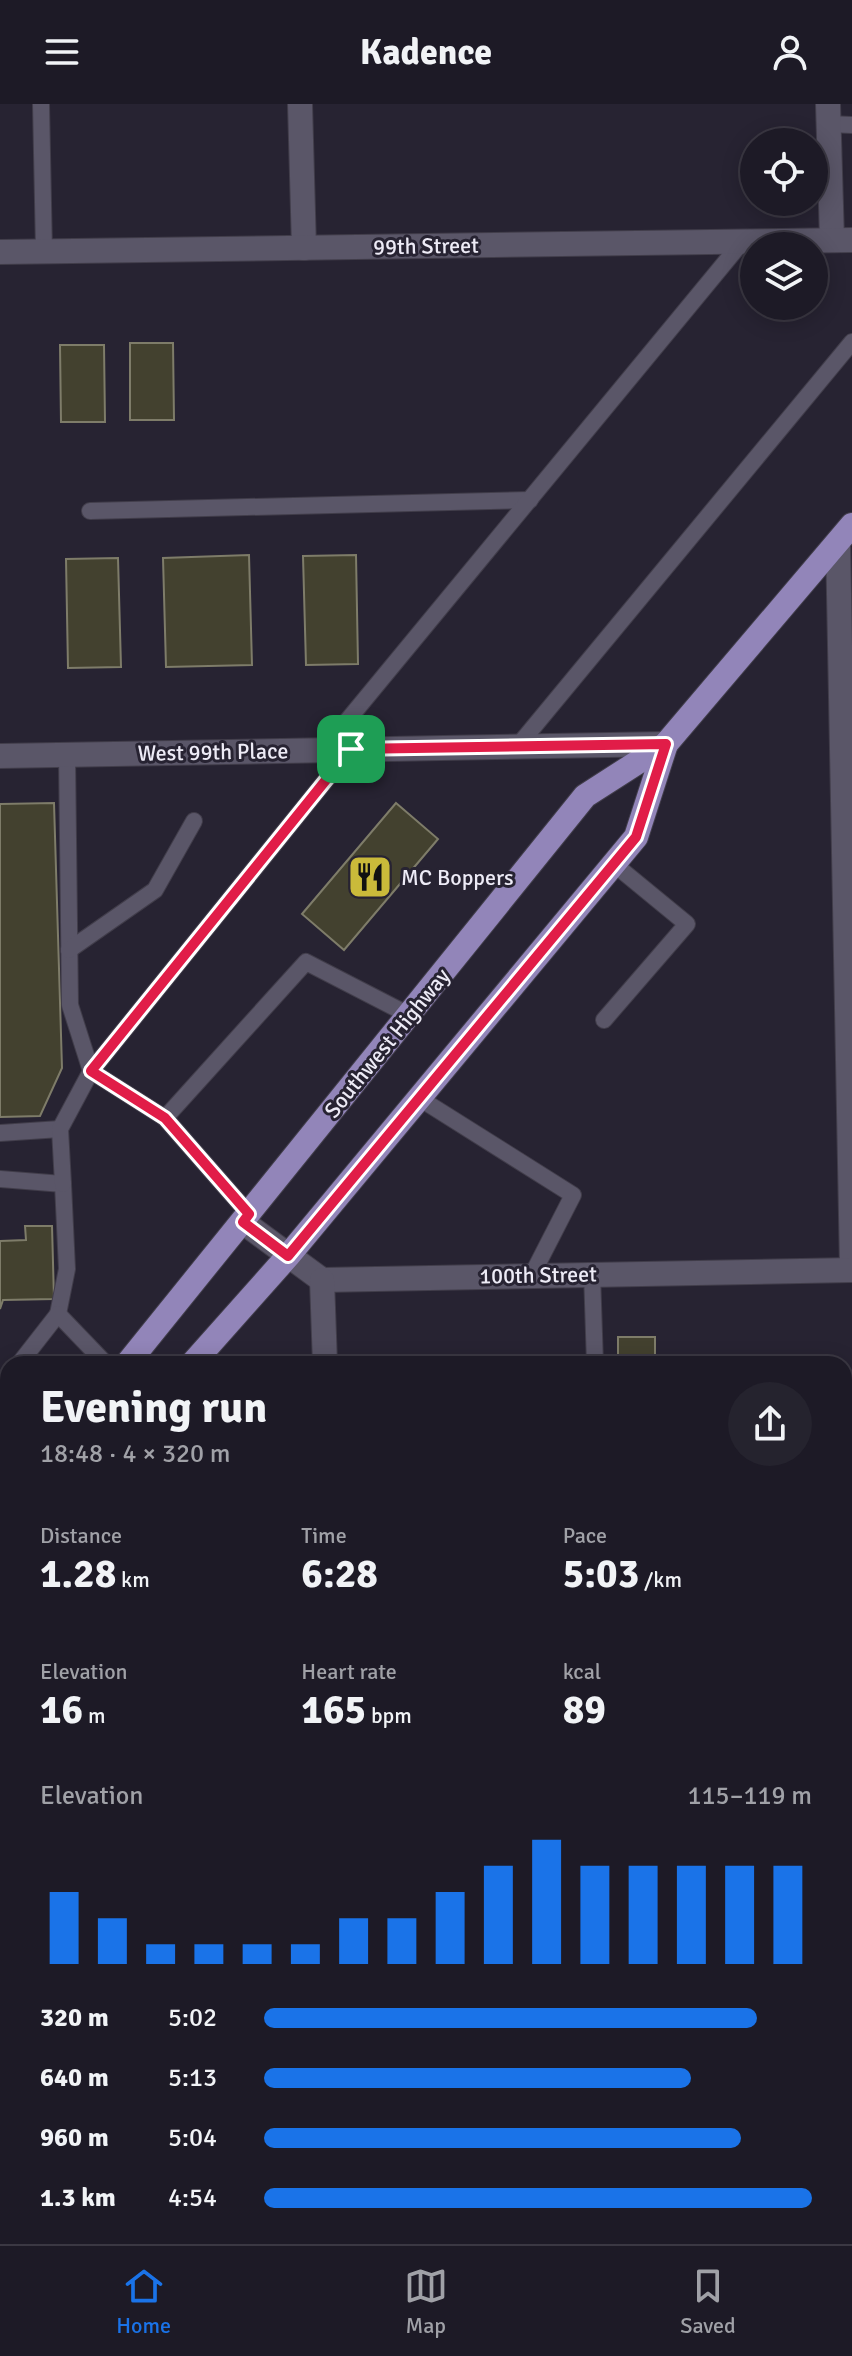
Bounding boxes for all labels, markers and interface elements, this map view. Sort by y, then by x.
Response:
icon: menu [40,30,84,74]
text: Kadence [360,30,492,75]
icon: person [768,30,812,74]
map controls [740,128,828,320]
button: locate [740,128,828,216]
street label: 99th Street [373,232,479,260]
button: layers [740,232,828,320]
pin [317,715,385,783]
icon: arrive [329,727,373,771]
street label: West 99th Place [137,737,289,767]
restaurant icon: MC Boppers [346,853,394,901]
place label: MC Boppers [401,864,514,891]
street label: Southwest Highway [318,962,456,1123]
street label: 100th Street [479,1260,597,1290]
text: Evening run [40,1381,267,1435]
button: share [728,1382,812,1466]
text: 18:48 · 4 × 320 m [40,1438,231,1470]
text: Distance [40,1522,122,1549]
text: Time [301,1522,347,1549]
text: Pace [563,1522,607,1549]
text: 1.28 [40,1549,116,1599]
text: 6:28 [301,1549,378,1599]
text: 5:03 [563,1549,639,1599]
text: km [116,1566,150,1593]
text: /km [639,1566,682,1593]
text: Elevation [40,1658,128,1685]
text: Heart rate [301,1658,397,1685]
text: kcal [563,1658,601,1685]
text: 16 [40,1685,83,1735]
text: 165 [301,1685,366,1735]
text: 89 [563,1685,606,1735]
text: m [83,1702,106,1729]
text: bpm [366,1702,412,1729]
text: Elevation [40,1780,144,1812]
text: 115–119 m [688,1780,812,1812]
text: 320 m [40,2002,109,2034]
text: 5:02 [168,2002,217,2034]
text: 640 m [40,2062,109,2094]
text: 5:13 [168,2062,217,2094]
text: 960 m [40,2122,109,2154]
text: 5:04 [168,2122,217,2154]
text: 1.3 km [40,2182,116,2214]
text: 4:54 [168,2182,217,2214]
tab: Home [116,2264,171,2339]
tab: Map [404,2264,448,2339]
tab: Saved [680,2264,736,2339]

